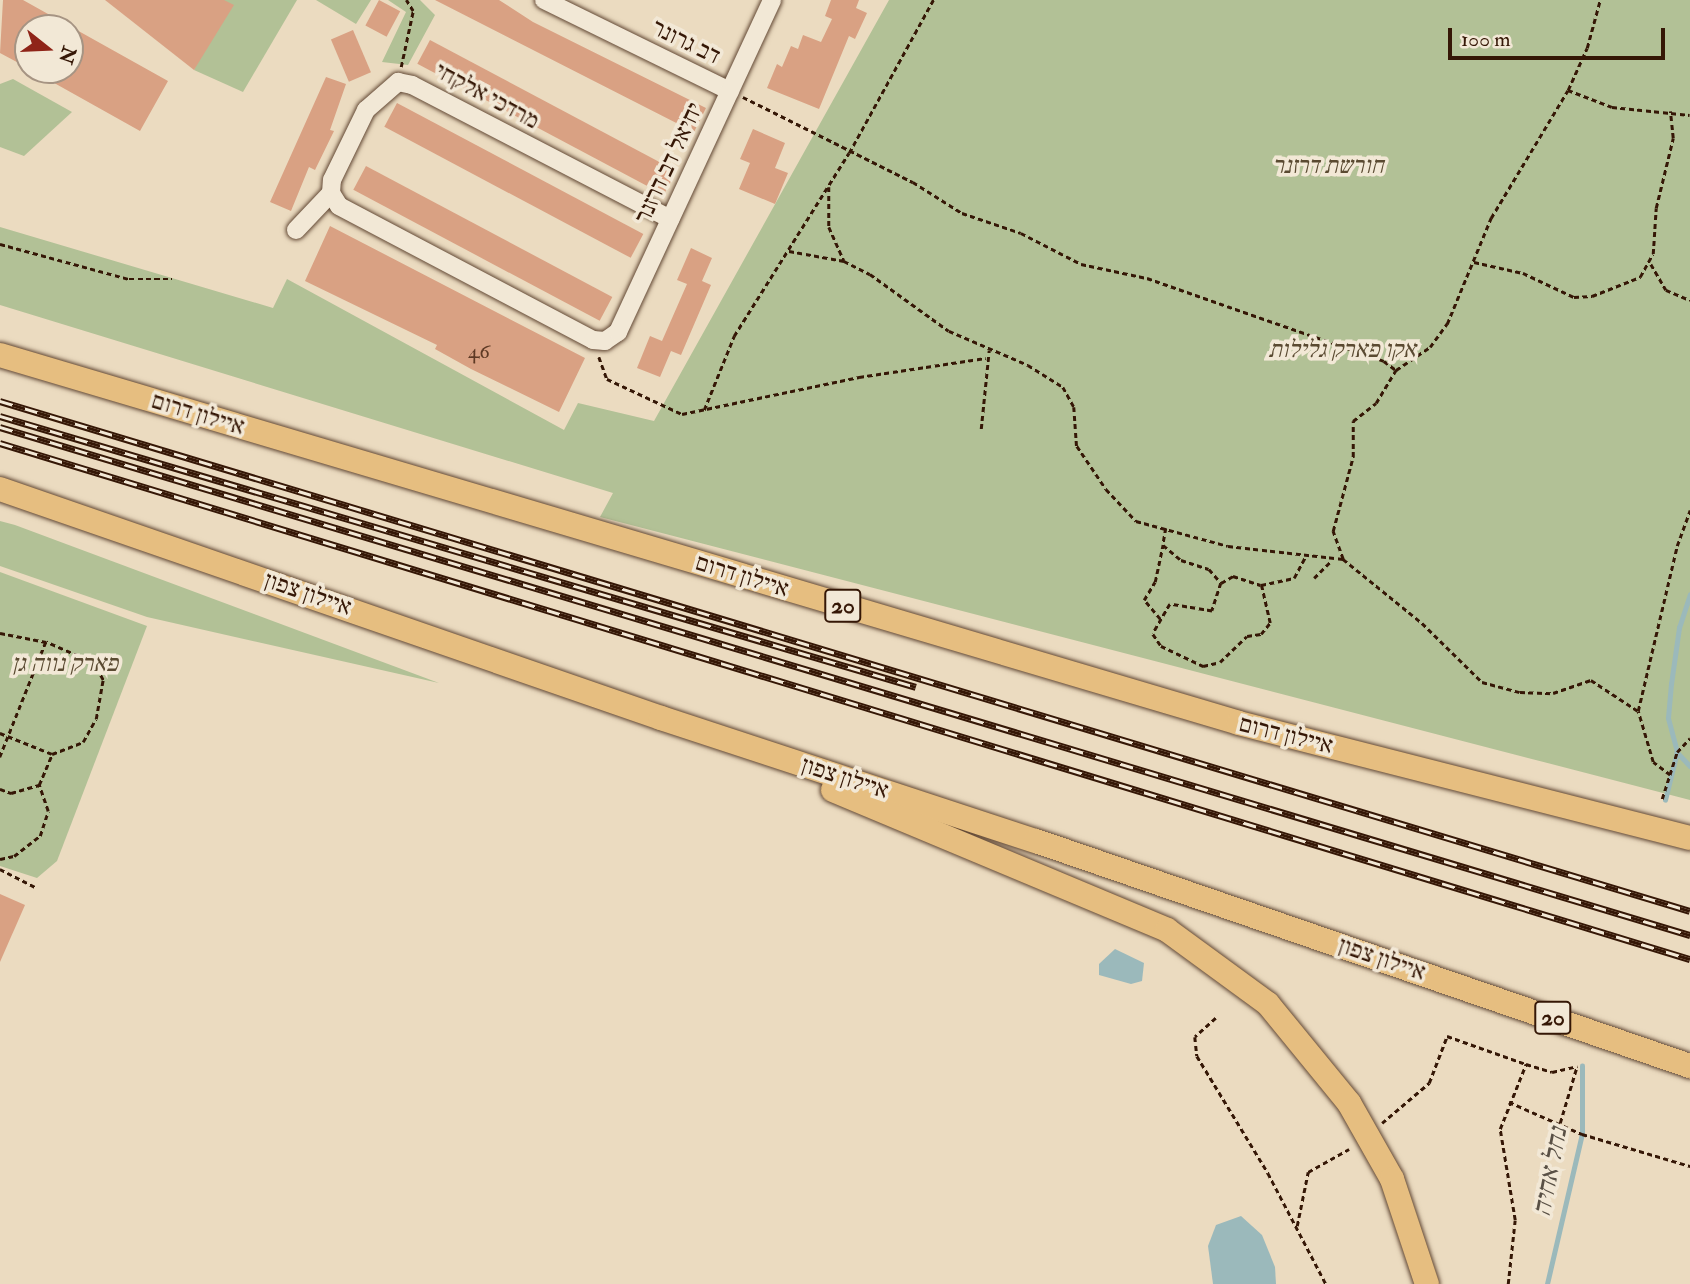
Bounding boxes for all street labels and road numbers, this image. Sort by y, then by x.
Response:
street label: דב גרונר [647,13,725,71]
street label: מרדכי אלקחי [430,56,544,136]
street label: יחיאל דב דרזנר [629,98,709,228]
street label: איילון דרום [148,386,248,442]
street label: איילון דרום [692,548,792,604]
street label: איילון צפון [261,566,355,622]
road number: 20 [824,586,862,626]
street label: איילון דרום [1236,709,1336,761]
street label: איילון צפון [798,750,892,806]
street label: איילון צפון [1335,931,1429,987]
road number: 20 [1534,998,1572,1037]

